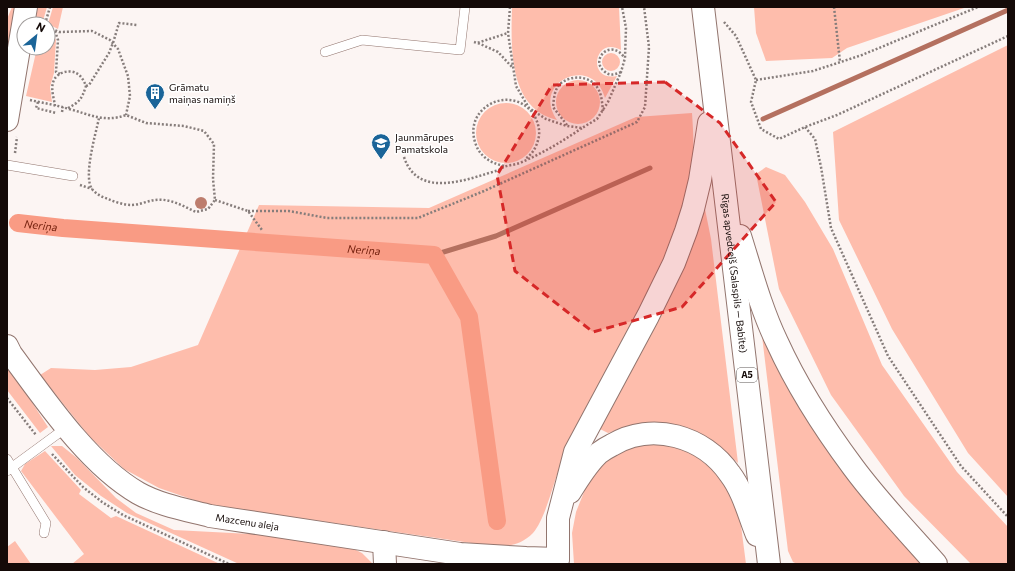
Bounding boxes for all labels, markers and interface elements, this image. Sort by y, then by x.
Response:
north arrow [16,16,56,56]
text: N [34,19,48,35]
place label: Grāmatu maiņas namiņš [169,81,236,106]
building icon: Grāmatu maiņas namiņš [144,82,166,110]
place label: Jaunmārupes Pamatskola [395,131,454,155]
school or university icon: Jaunmārupes Pamatskola [370,132,392,160]
street label: Rīgas apvedceļš (Salaspils — Babīte) [719,193,750,354]
water label: Neriņa [24,217,58,235]
water label: Neriņa [347,242,381,259]
road number: A5 [737,368,757,382]
street label: Mazcenu aleja [215,511,280,532]

